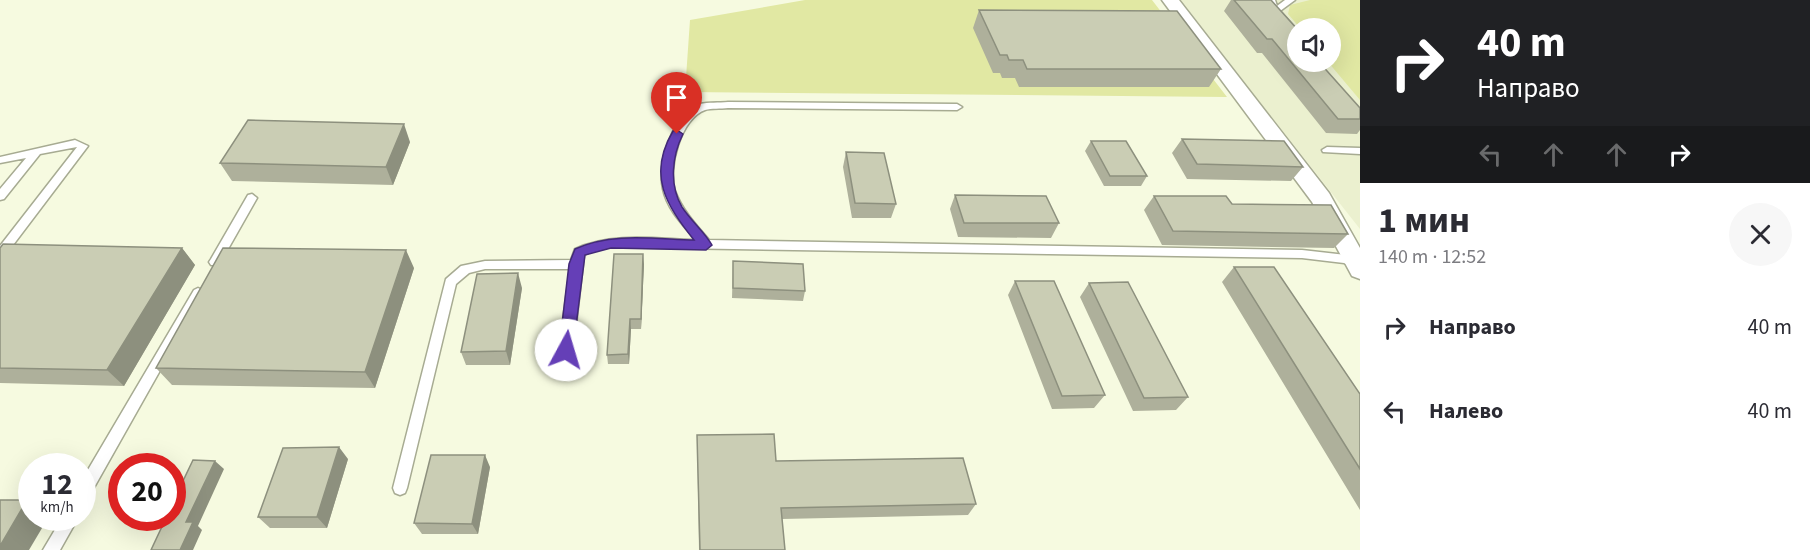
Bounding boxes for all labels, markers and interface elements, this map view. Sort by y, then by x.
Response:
text: 40 m [1477,13,1566,73]
map controls [1287,18,1341,72]
button: sound [1287,18,1341,72]
icon: right [1378,24,1456,102]
text: Направо [1477,69,1580,108]
pin [651,72,702,134]
icon: arrive [660,81,693,114]
icon: left [1474,138,1507,171]
icon: ahead [1537,138,1570,171]
icon: ahead [1600,138,1633,171]
icon: right [1663,138,1696,171]
text: 1 мин [1378,195,1470,246]
button: close [1729,203,1792,266]
text: 140 m · 12:52 [1378,243,1486,271]
icon: right [1378,311,1411,344]
text: Направо [1429,311,1516,343]
text: 40 m [1747,311,1792,343]
position arrow [534,318,598,382]
icon: left [1378,395,1411,428]
text: Налево [1429,395,1503,427]
text: 40 m [1747,395,1792,427]
speed limit sign: 20 [108,453,186,531]
text: 12 [41,463,73,506]
text: km/h [40,497,74,518]

